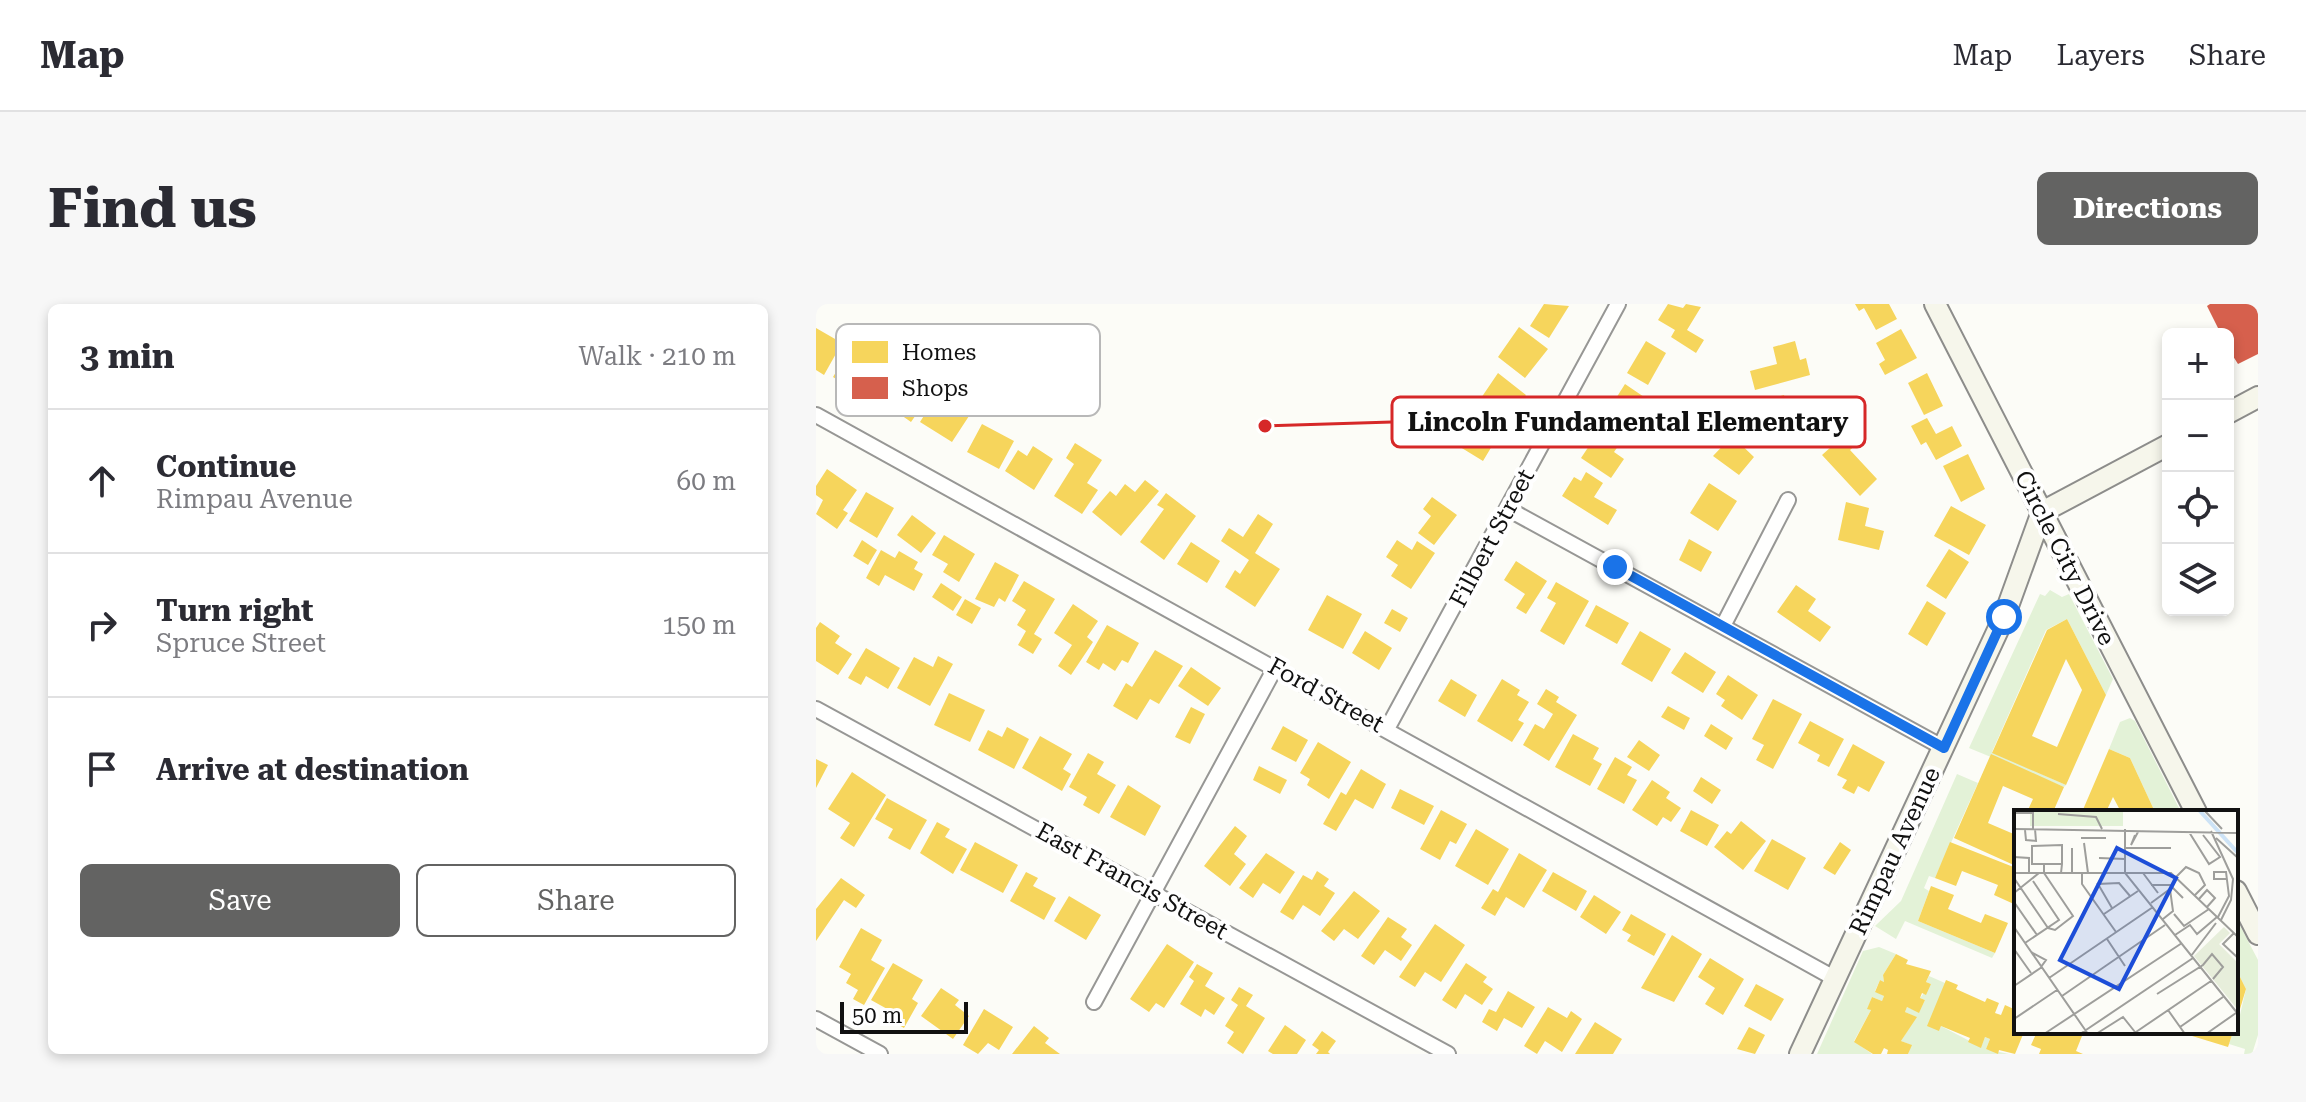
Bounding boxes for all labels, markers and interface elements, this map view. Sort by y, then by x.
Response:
text: Map [40,33,125,77]
text: Map [1953,39,2012,72]
text: Layers [2056,39,2145,72]
text: Share [2189,39,2266,72]
button: Directions [2037,172,2258,245]
text: Find us [48,175,257,241]
legend [836,324,1100,416]
map controls [2162,328,2234,616]
button: + [2162,328,2234,400]
text: 3 min [80,336,175,376]
text: Homes [902,340,976,365]
text: Walk · 210 m [578,341,736,371]
text: Shops [902,376,968,401]
callout: Lincoln Fundamental Elementary [1392,397,1865,447]
button: − [2162,400,2234,472]
text: Lincoln Fundamental Elementary [1407,407,1849,437]
text: Continue [156,449,296,484]
icon: ahead [80,459,124,503]
street label: Filbert Street [1444,464,1540,612]
text: 60 m [677,466,736,496]
street label: Circle City Drive [2009,466,2121,650]
button: locate [2162,472,2234,544]
text: Rimpau Avenue [156,484,353,514]
button: layers [2162,544,2234,616]
route end [1597,549,1633,585]
text: Turn right [156,593,313,628]
route start [1986,599,2022,635]
icon: right [80,603,124,647]
text: 150 m [662,610,736,640]
text: Spruce Street [156,628,326,658]
street label: Ford Street [1263,652,1389,738]
icon: arrive [80,747,124,791]
text: Arrive at destination [156,752,469,787]
street label: Rimpau Avenue [1844,763,1946,939]
inset map [2014,810,2238,1034]
street label: East Francis Street [1031,817,1233,945]
button: Save [80,864,400,937]
button: Share [416,864,736,937]
scale bar [840,998,968,1034]
text: 50 m [852,1003,902,1028]

